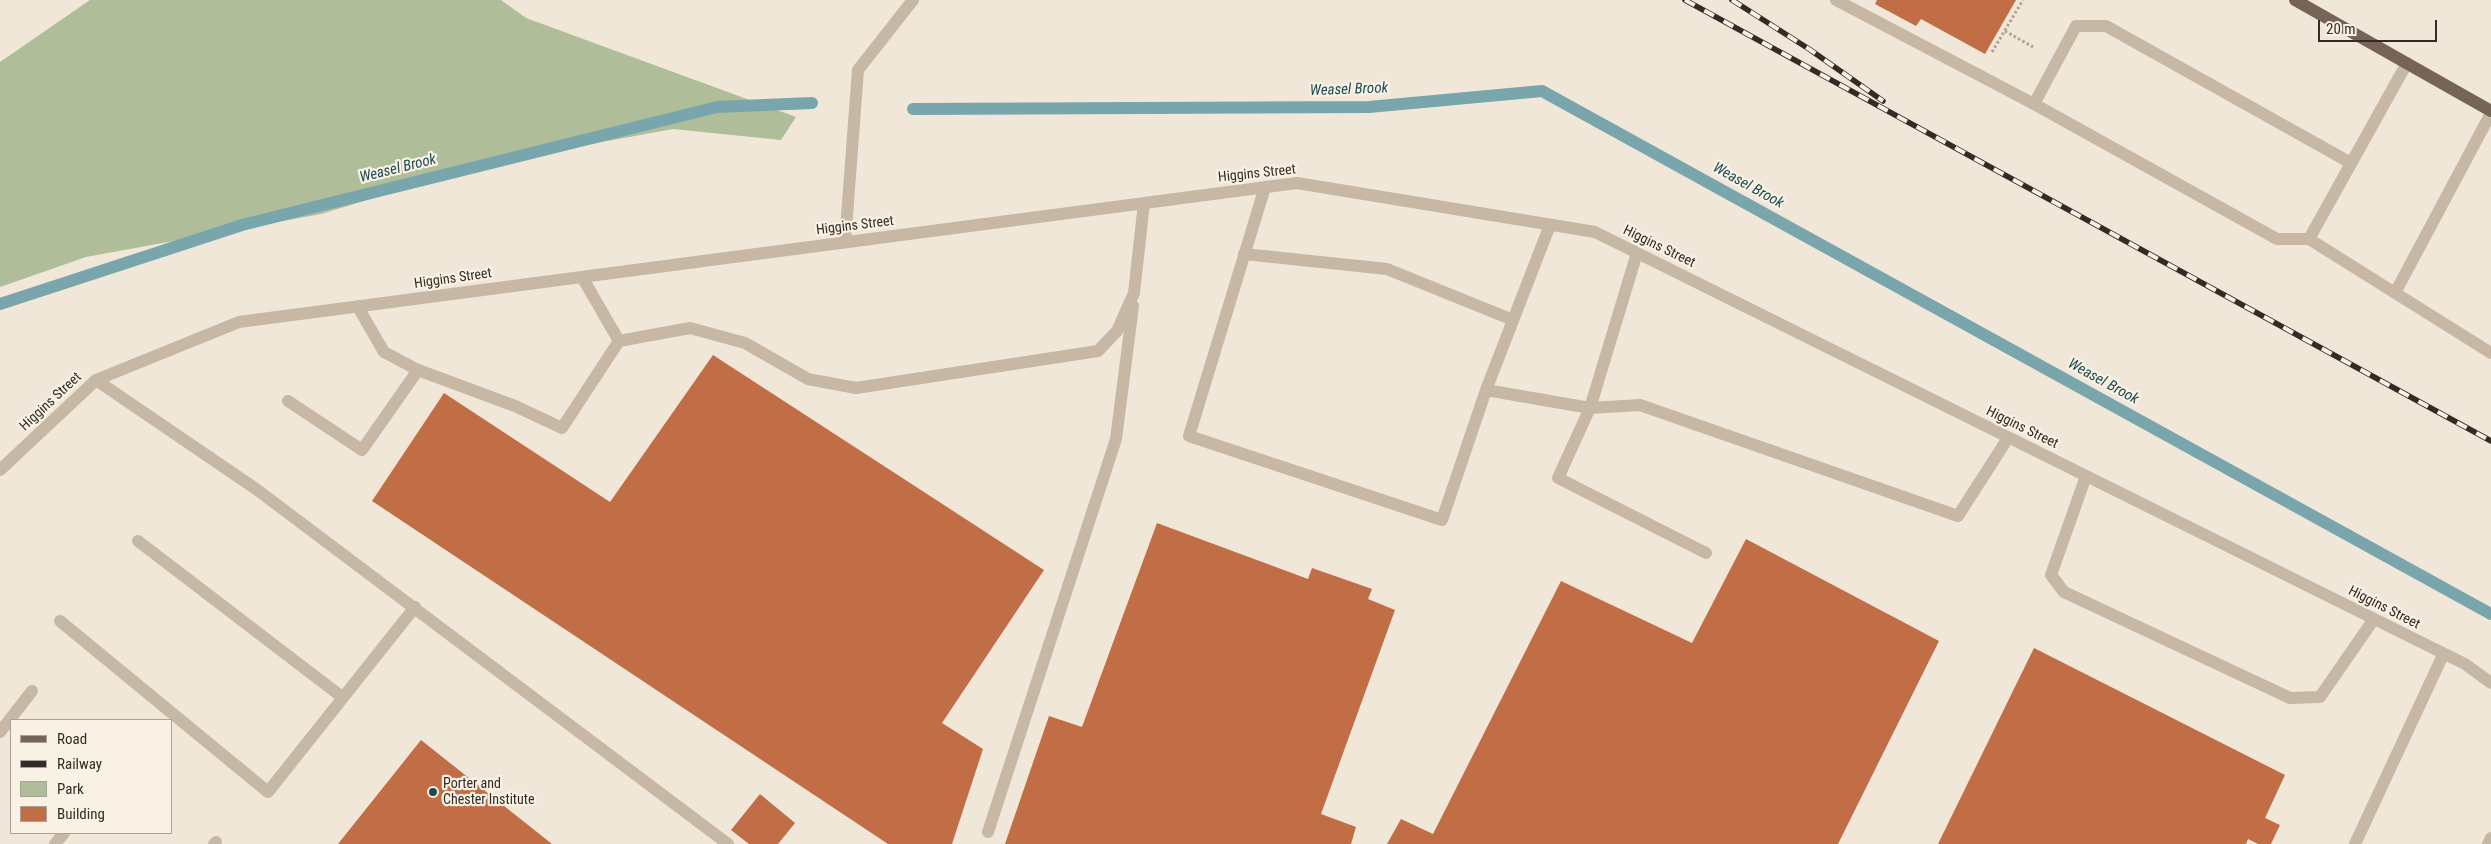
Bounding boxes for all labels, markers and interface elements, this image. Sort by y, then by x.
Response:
scale bar [2321,10,2440,42]
text: 20 m [2326,20,2356,38]
water label: Weasel Brook [1310,80,1388,100]
water label: Weasel Brook [358,151,438,187]
water label: Weasel Brook [1709,159,1787,213]
street label: Higgins Street [1217,162,1297,186]
street label: Higgins Street [815,213,895,239]
street label: Higgins Street [1620,222,1698,272]
street label: Higgins Street [413,265,493,293]
water label: Weasel Brook [2064,355,2142,409]
street label: Higgins Street [17,369,85,435]
street label: Higgins Street [1983,403,2061,453]
street label: Higgins Street [2345,583,2423,633]
legend [10,719,172,834]
text: Road [57,730,87,748]
text: Railway [57,755,102,773]
place label: Porter and Chester Institute [443,776,534,809]
text: Park [57,780,84,798]
marker: Porter and Chester Institute [427,786,439,798]
text: Building [57,805,105,823]

